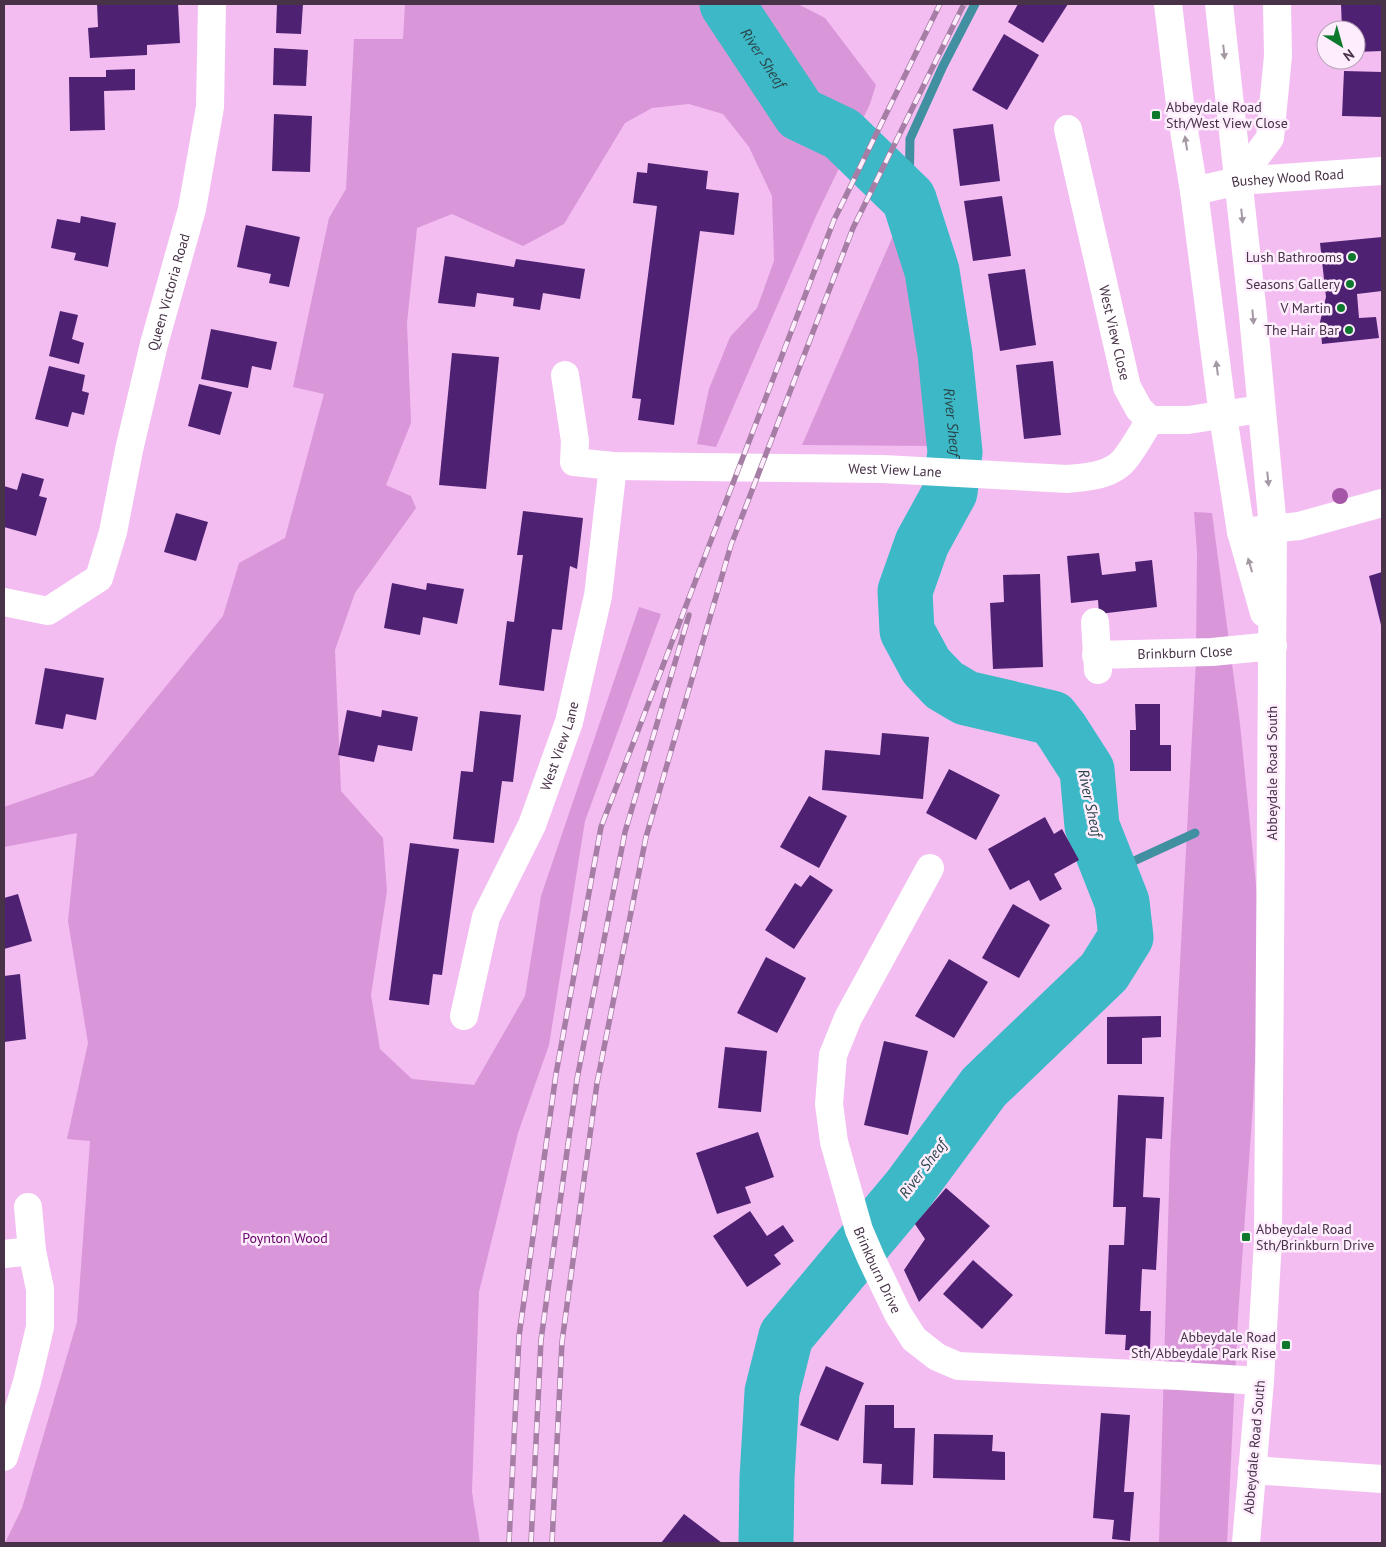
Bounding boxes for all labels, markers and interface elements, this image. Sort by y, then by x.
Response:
north arrow [1316,20,1366,70]
water label: River Sheaf [737,24,792,94]
one-way arrow [1220,45,1228,61]
text: N [1340,45,1358,65]
place label: Abbeydale Road Sth/West View Close [1166,98,1288,132]
marker: Abbeydale Road Sth/West View Close [1150,109,1162,121]
one-way arrow [1182,134,1190,150]
street label: Bushey Wood Road [1230,165,1345,191]
one-way arrow [1238,208,1246,224]
street label: Queen Victoria Road [144,231,194,353]
place label: Lush Bathrooms [1246,248,1342,266]
marker: Lush Bathrooms [1346,251,1358,263]
place label: Seasons Gallery [1246,275,1340,293]
marker: Seasons Gallery [1344,278,1356,290]
street label: West View Close [1095,283,1134,382]
place label: V Martin [1279,299,1331,317]
marker: V Martin [1335,302,1347,314]
one-way arrow [1249,309,1257,325]
place label: The Hair Bar [1264,321,1339,339]
marker: The Hair Bar [1343,324,1355,336]
one-way arrow [1212,359,1220,375]
water label: River Sheaf [940,387,965,460]
street label: West View Lane [848,460,942,481]
one-way arrow [1264,471,1272,487]
one-way arrow [1246,558,1254,573]
street label: Brinkburn Close [1137,641,1233,663]
street label: West View Lane [536,700,582,793]
street label: Abbeydale Road South [1263,706,1281,840]
water label: River Sheaf [1074,767,1107,841]
water label: River Sheaf [894,1133,952,1202]
place label: Abbeydale Road Sth/Brinkburn Drive [1256,1220,1374,1254]
street label: Brinkburn Drive [850,1224,905,1316]
park label: Poynton Wood [242,1229,328,1247]
marker: Abbeydale Road Sth/Brinkburn Drive [1240,1231,1252,1243]
place label: Abbeydale Road Sth/Abbeydale Park Rise [1131,1328,1276,1362]
marker: Abbeydale Road Sth/Abbeydale Park Rise [1280,1339,1292,1351]
street label: Abbeydale Road South [1239,1379,1269,1515]

